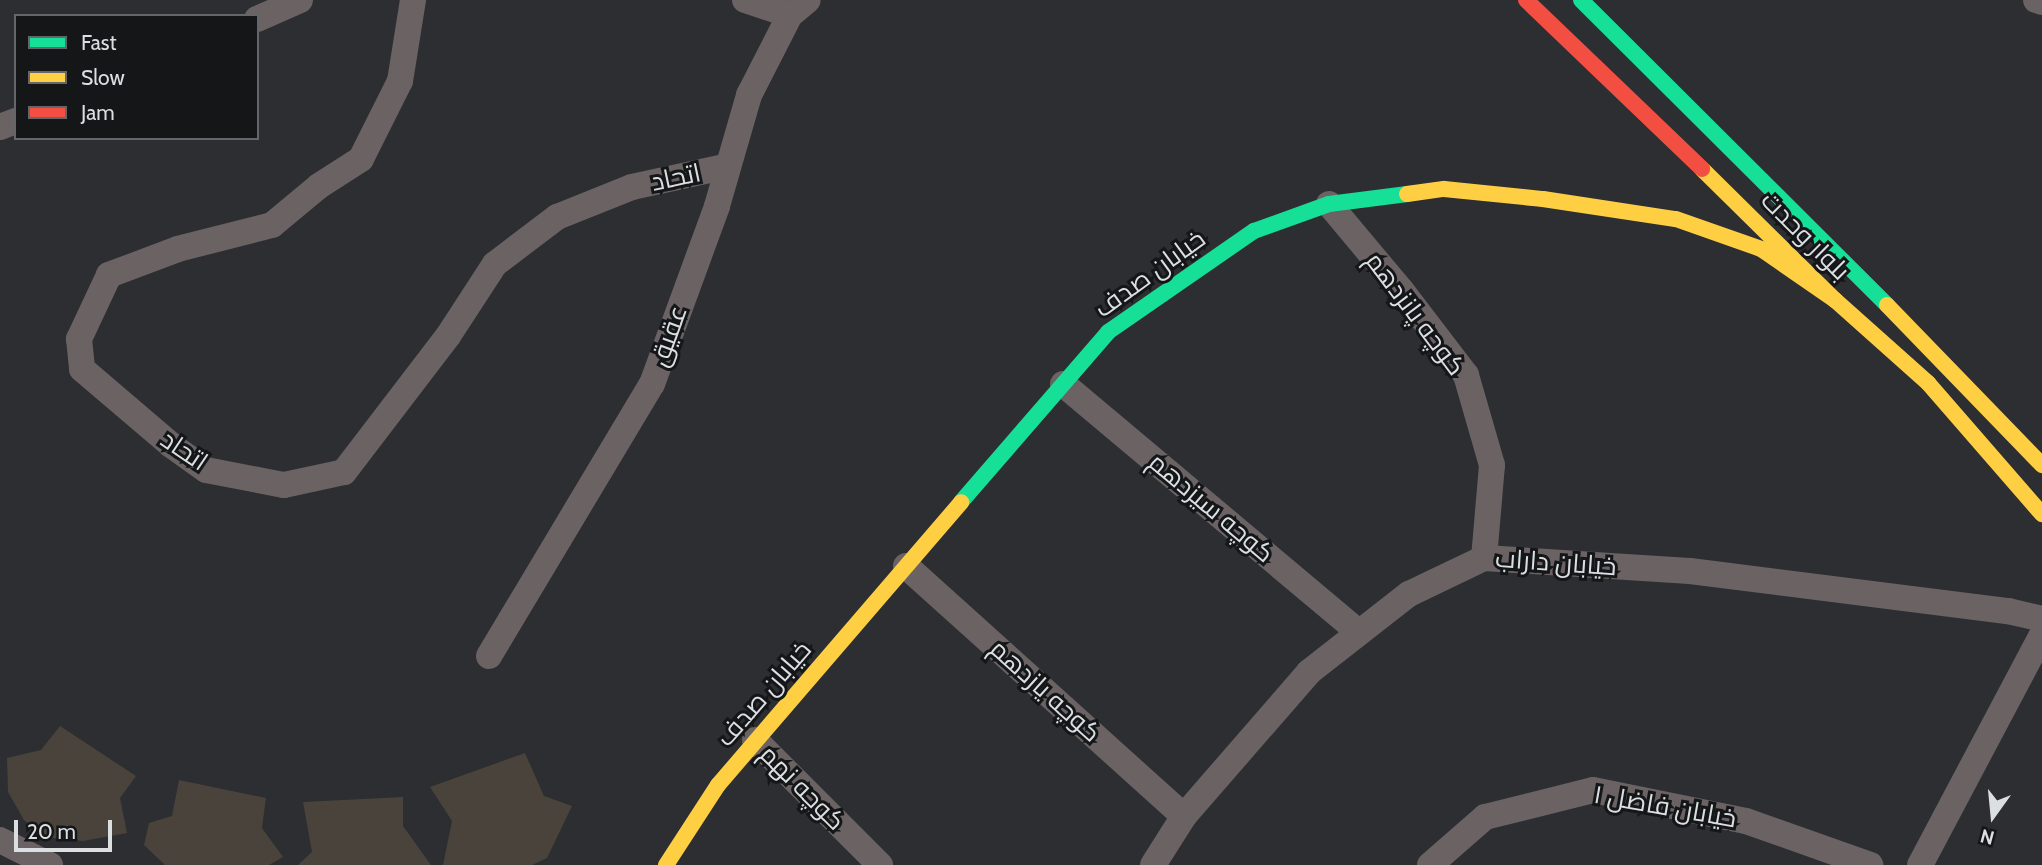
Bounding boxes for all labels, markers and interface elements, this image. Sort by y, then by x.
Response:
legend [14,14,259,140]
text: Fast [81,30,117,55]
text: Slow [81,65,125,90]
text: Jam [81,100,115,125]
street label: اتحاد [648,158,704,198]
street label: بلوار وحدت [1754,185,1856,287]
street label: خیابان صدف [1088,223,1212,325]
street label: کوچه پانزدهم [1359,246,1471,382]
street label: عقیق [644,301,694,371]
street label: اتحاد [155,424,213,478]
street label: کوچه سیزدهم [1142,447,1280,569]
street label: خیابان داراب [1494,543,1618,583]
street label: کوچه یازدهم [983,633,1107,749]
street label: خیابان صدف [710,635,818,753]
street label: کوچه نهم [753,739,851,837]
street label: خیابان فاضل ۱ [1591,779,1739,835]
north arrow [1958,781,2028,851]
scale bar [18,806,116,850]
text: 20 m [27,819,76,844]
text: N [1978,824,1997,850]

